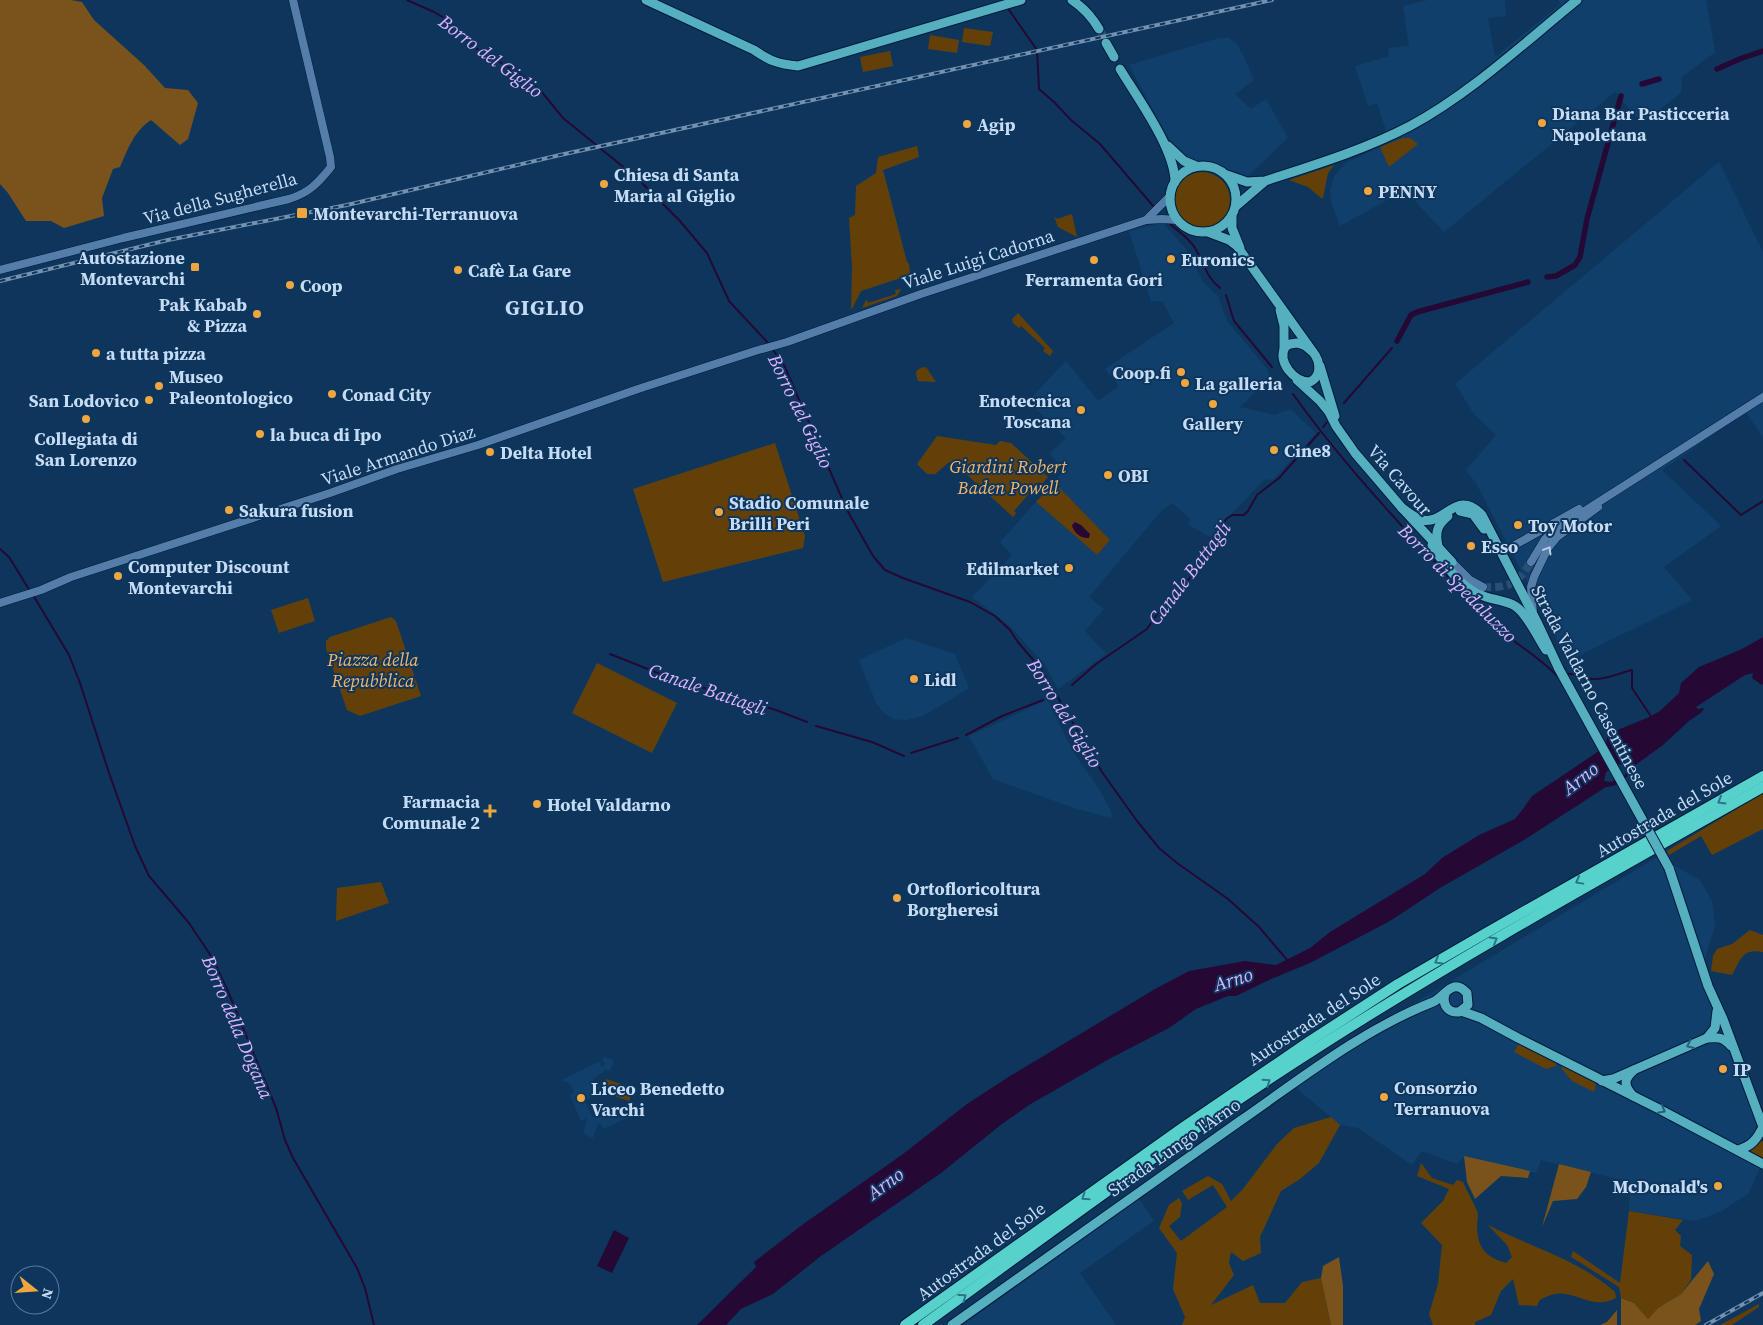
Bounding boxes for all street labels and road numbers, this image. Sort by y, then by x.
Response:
street label: Via della Sugherella [140,165,300,231]
street label: Viale Luigi Cadorna [899,222,1058,295]
street label: Viale Armando Diaz [318,418,478,492]
street label: Via Cavour [1362,439,1438,521]
street label: Strada Valdarno Casentinese [1525,581,1655,793]
street label: Autostrada del Sole [1591,765,1737,863]
street label: Autostrada del Sole [1243,967,1385,1071]
street label: Strada Lungo l'Arno [1103,1092,1246,1202]
street label: Autostrada del Sole [911,1196,1051,1306]

